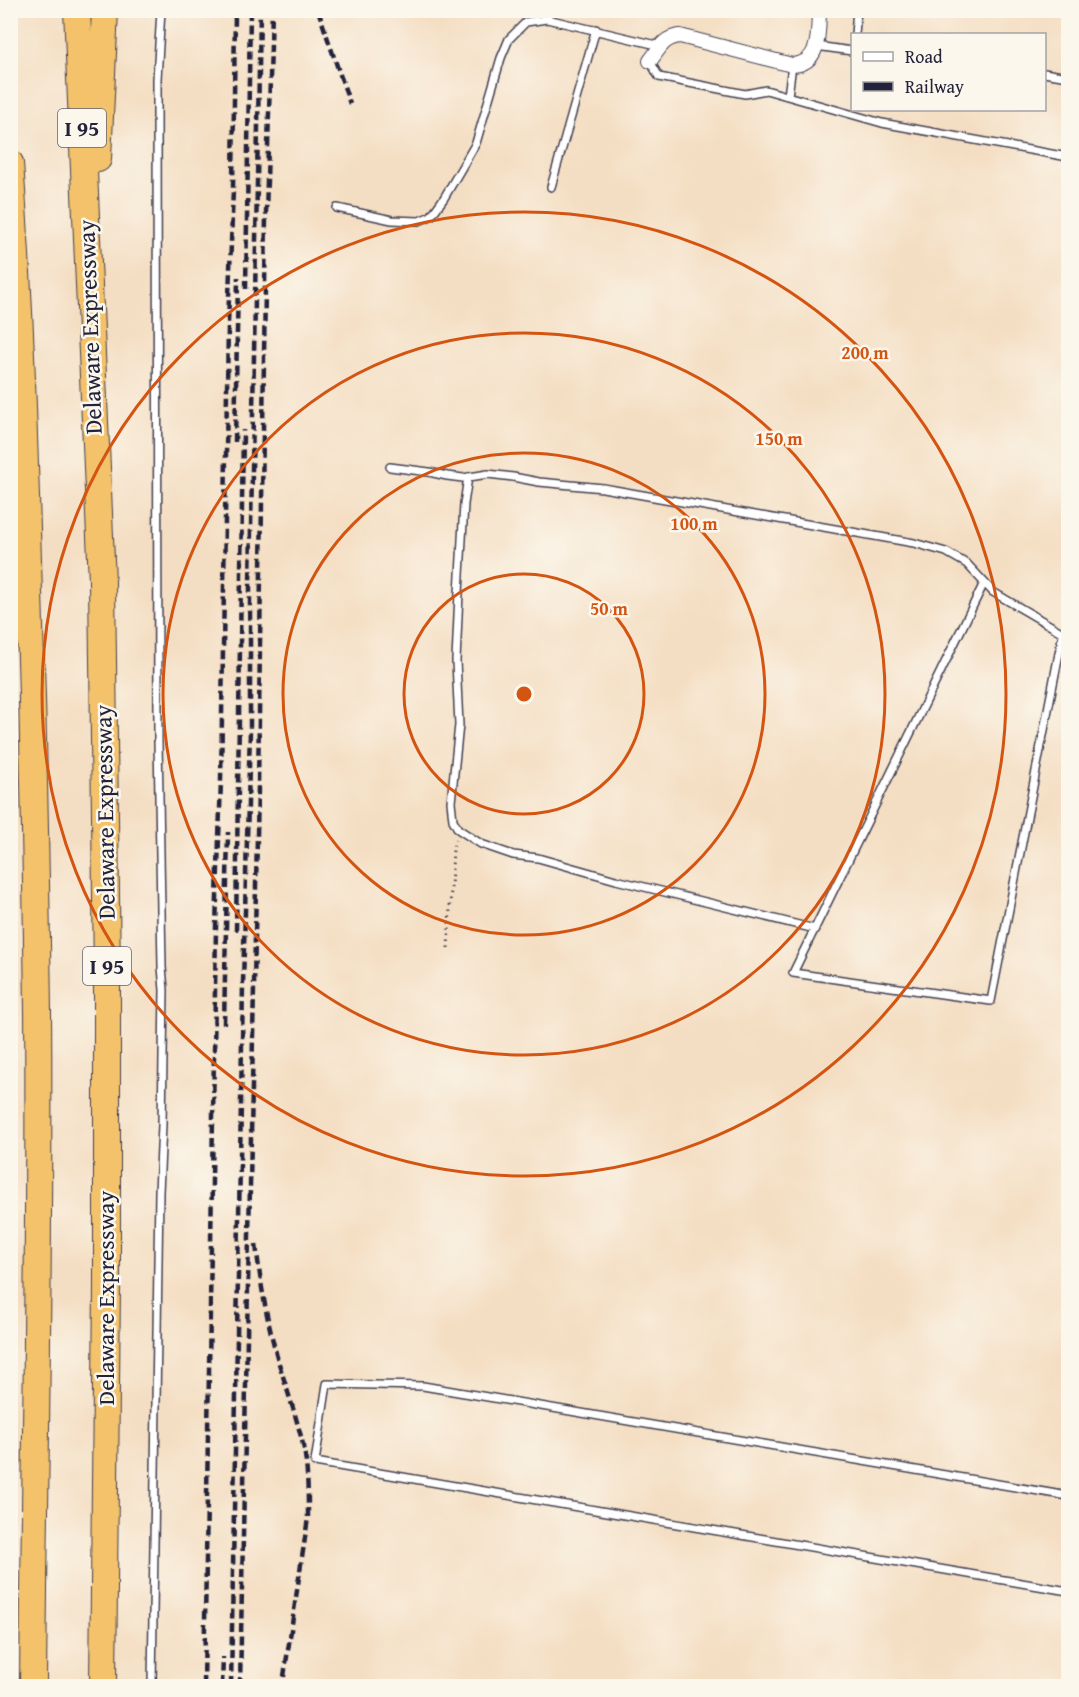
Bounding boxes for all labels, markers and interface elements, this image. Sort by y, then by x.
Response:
legend [851,33,1046,111]
text: Road [905,43,943,70]
text: Railway [905,73,964,100]
road number: I 95 [58,109,106,147]
street label: Delaware Expressway [68,219,111,435]
text: 200 m [841,339,889,366]
text: 150 m [755,425,803,452]
text: 100 m [670,510,718,537]
text: 50 m [590,595,629,622]
centre of rings [514,684,534,704]
street label: Delaware Expressway [85,704,124,920]
road number: I 95 [83,947,131,985]
street label: Delaware Expressway [88,1191,123,1405]

